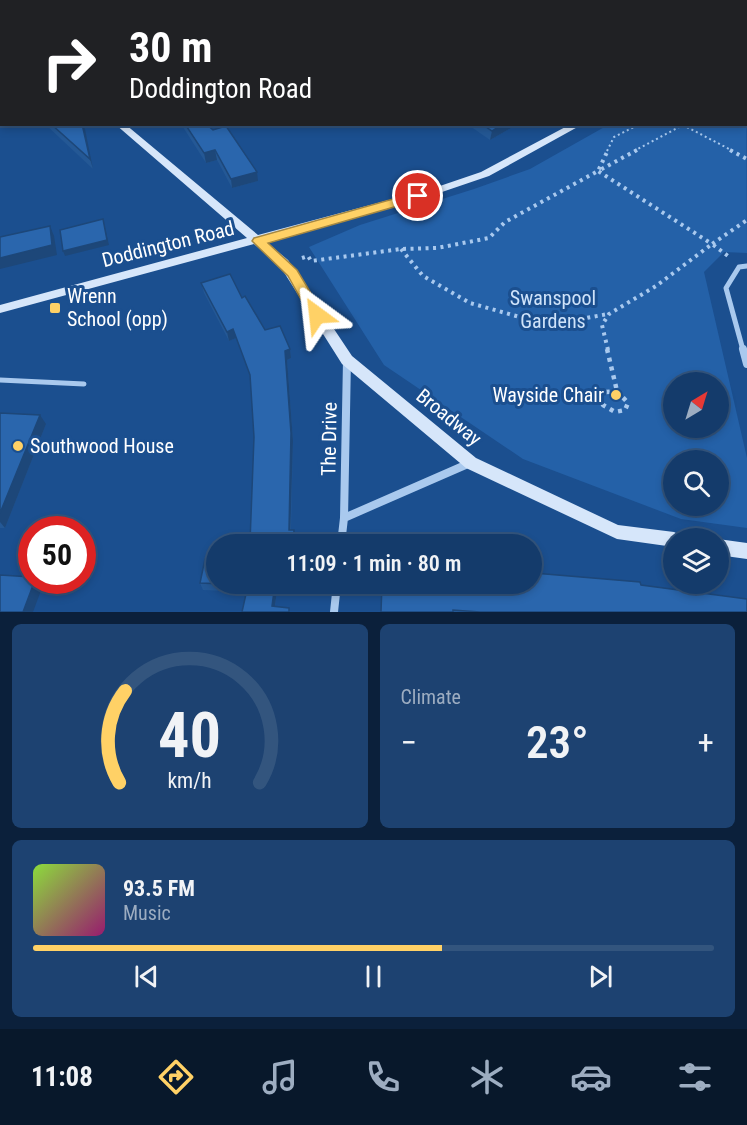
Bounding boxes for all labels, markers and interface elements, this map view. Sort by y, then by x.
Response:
text: 30 m [129,23,212,72]
icon: right [30,24,108,102]
text: Doddington Road [129,73,312,105]
pin [392,170,443,221]
icon: arrive [401,179,434,212]
street label: Doddington Road [99,216,237,272]
position arrow [285,283,349,347]
place label: Wrenn School (opp) [67,284,168,331]
park label: Swanspool Gardens [510,286,596,333]
marker: Wrenn School (opp) [48,301,62,315]
north arrow [663,372,729,438]
map controls [663,372,729,594]
street label: Broadway [411,383,487,451]
place label: Wayside Chair [492,383,604,407]
marker: Wayside Chair [609,388,623,402]
street label: The Drive [316,402,342,476]
place label: Southwood House [30,434,174,458]
marker: Southwood House [11,439,25,453]
button: search [663,450,729,516]
speed limit sign: 50 [18,516,96,594]
button: layers [663,528,729,594]
text: 11:09 · 1 min · 80 m [287,551,461,576]
text: Climate [401,685,461,709]
text: 40 [158,699,221,772]
text: 23° [526,716,589,769]
text: − [401,723,417,762]
text: + [698,723,714,762]
text: km/h [168,768,212,793]
text: 93.5 FM [123,876,195,901]
text: Music [123,901,171,925]
icon: previous [130,960,163,993]
icon: pause [357,960,390,993]
icon: next [584,960,617,993]
icon: directions [155,1056,197,1098]
icon: music [259,1056,301,1098]
icon: phone [362,1056,404,1098]
icon: climate [466,1056,508,1098]
icon: car [570,1056,612,1098]
icon: filters [674,1056,716,1098]
text: 11:08 [31,1061,93,1093]

